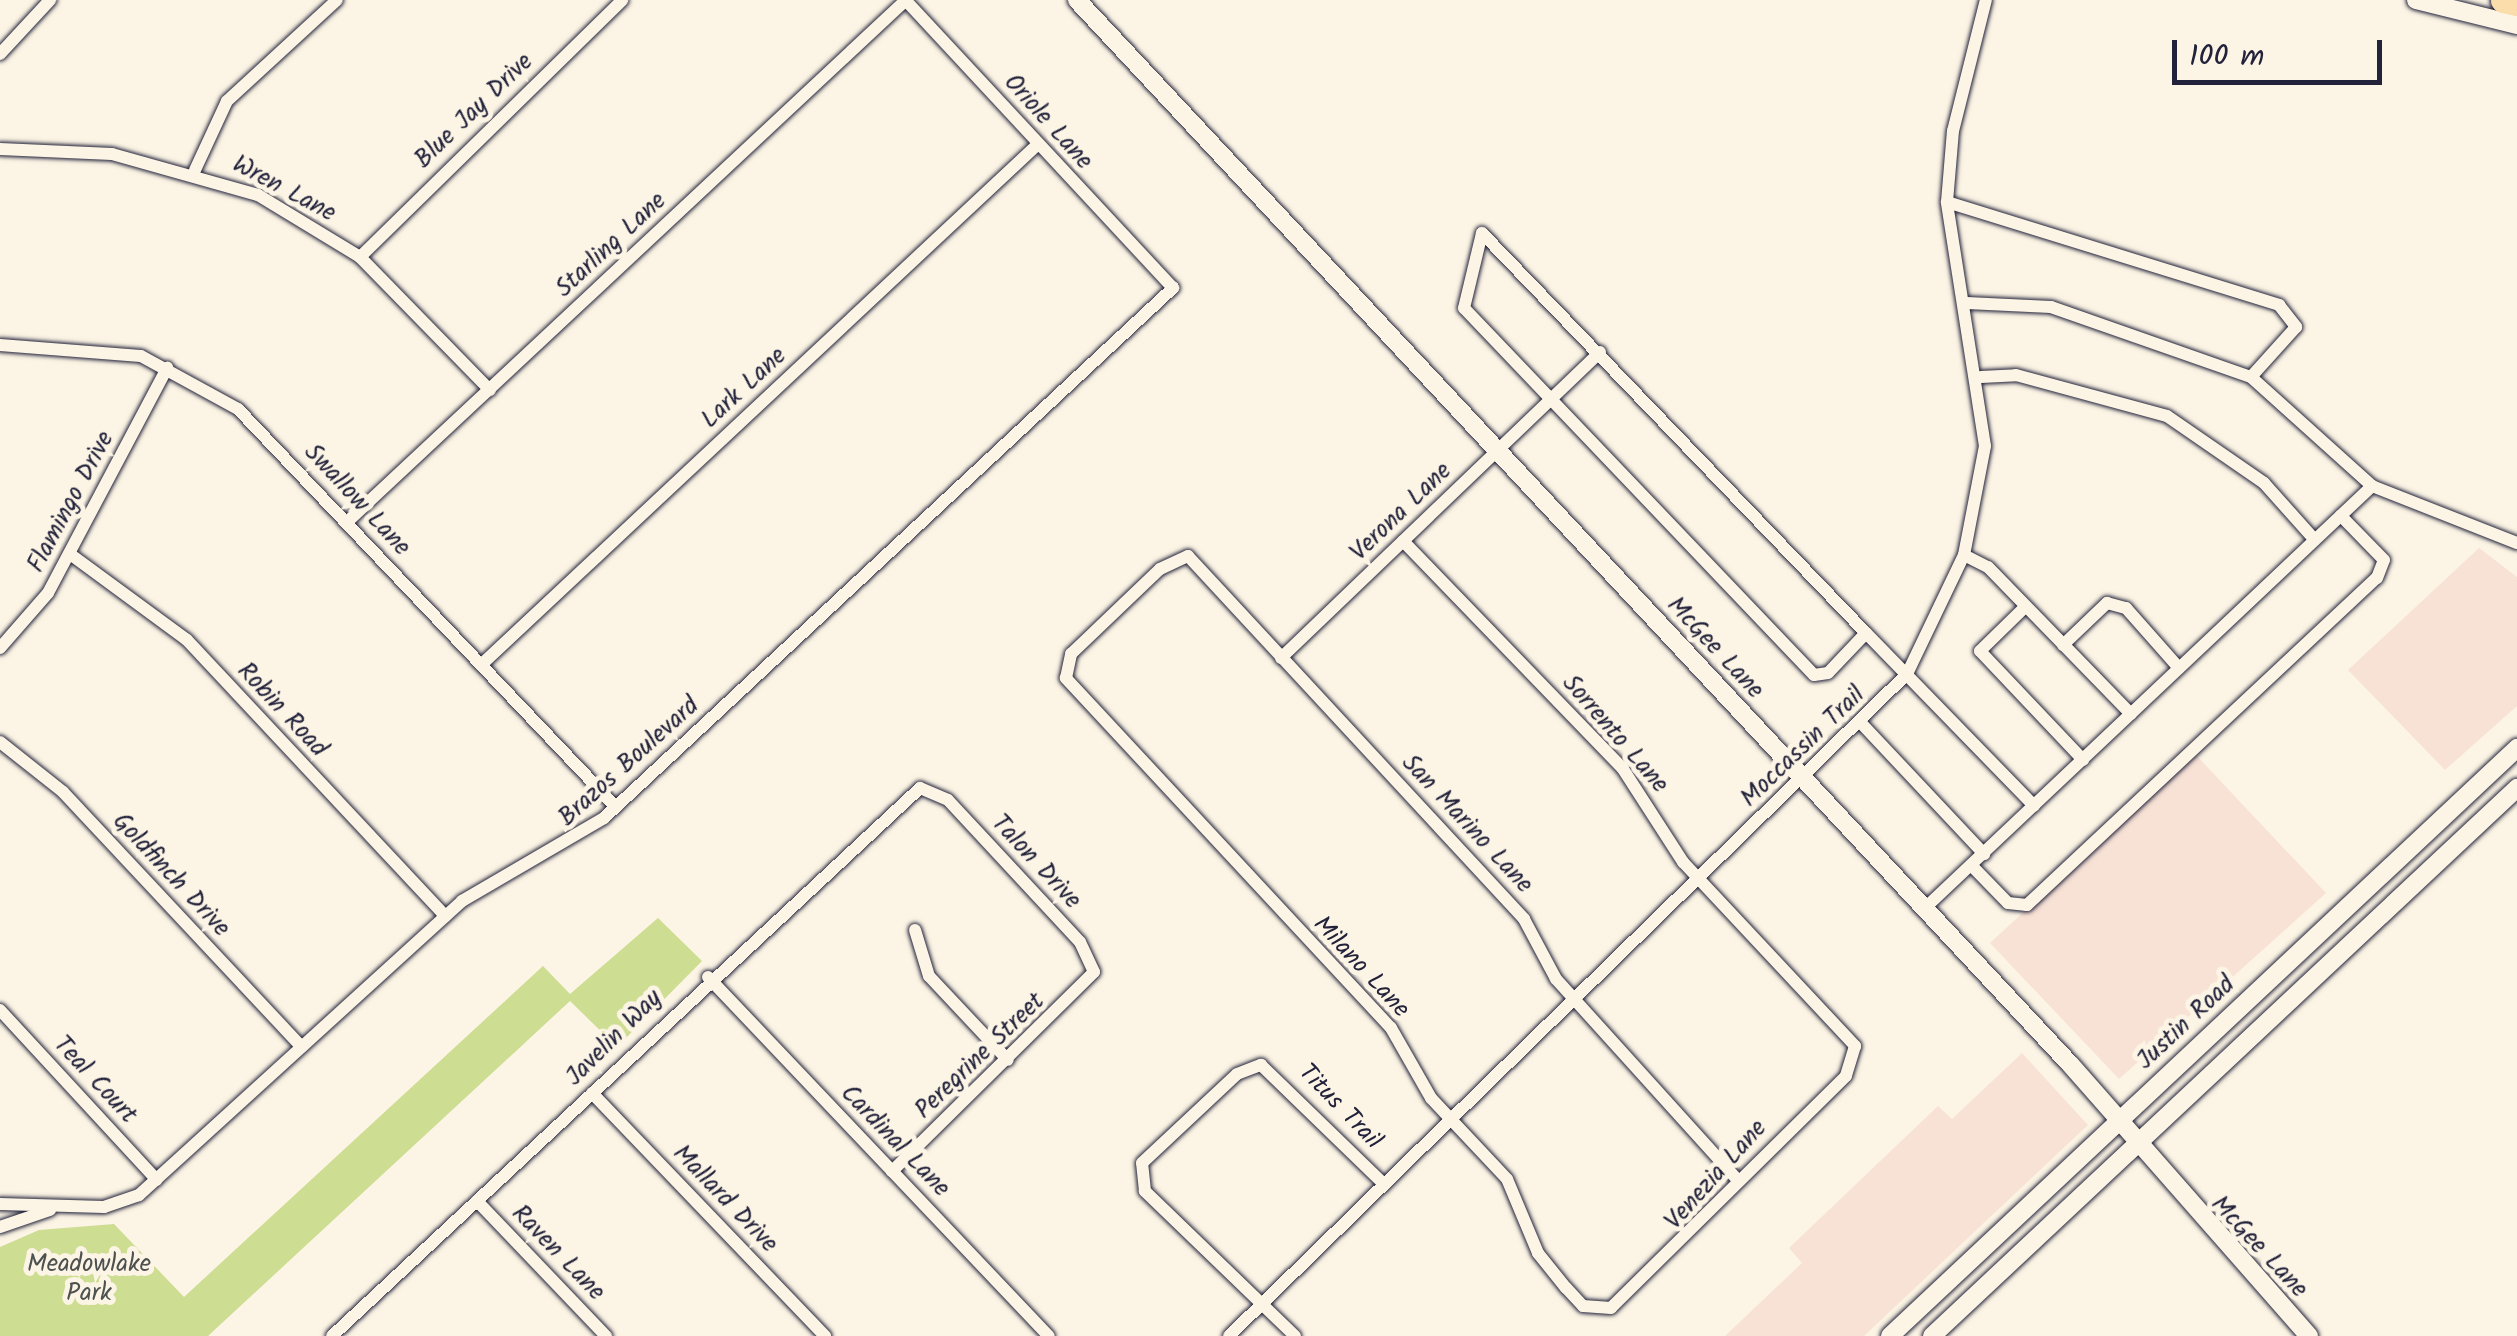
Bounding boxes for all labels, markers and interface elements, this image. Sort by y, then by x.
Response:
scale bar [2177,20,2387,82]
text: 100 m [2189,33,2264,81]
street label: Blue Jay Drive [409,47,539,175]
street label: Oriole Lane [997,68,1099,176]
street label: Wren Lane [227,149,341,229]
street label: Starling Lane [550,186,672,304]
street label: Lark Lane [695,341,793,435]
street label: Flamingo Drive [21,426,121,578]
street label: Swallow Lane [298,438,416,562]
street label: Verona Lane [1344,456,1458,568]
street label: McGee Lane [1660,591,1770,705]
street label: Robin Road [231,656,333,764]
street label: Sorrento Lane [1556,669,1674,799]
street label: Moccassin Trail [1735,680,1871,814]
street label: Brazos Boulevard [553,691,705,833]
street label: San Marino Lane [1395,748,1539,900]
street label: Goldfinch Drive [106,807,236,943]
street label: Talon Drive [985,809,1087,915]
street label: Milano Lane [1306,910,1416,1024]
street label: Justin Road [2131,970,2241,1076]
street label: Javelin Way [560,984,668,1092]
street label: Peregrine Street [909,987,1051,1125]
street label: Teal Court [47,1030,143,1130]
street label: Titus Trail [1292,1058,1388,1156]
street label: Cardinal Lane [834,1079,956,1203]
street label: Venezia Lane [1659,1114,1773,1236]
street label: Mallard Drive [666,1139,784,1259]
street label: McGee Lane [2204,1190,2314,1304]
street label: Raven Lane [505,1199,611,1307]
park label: Meadowlake Park [27,1250,151,1309]

